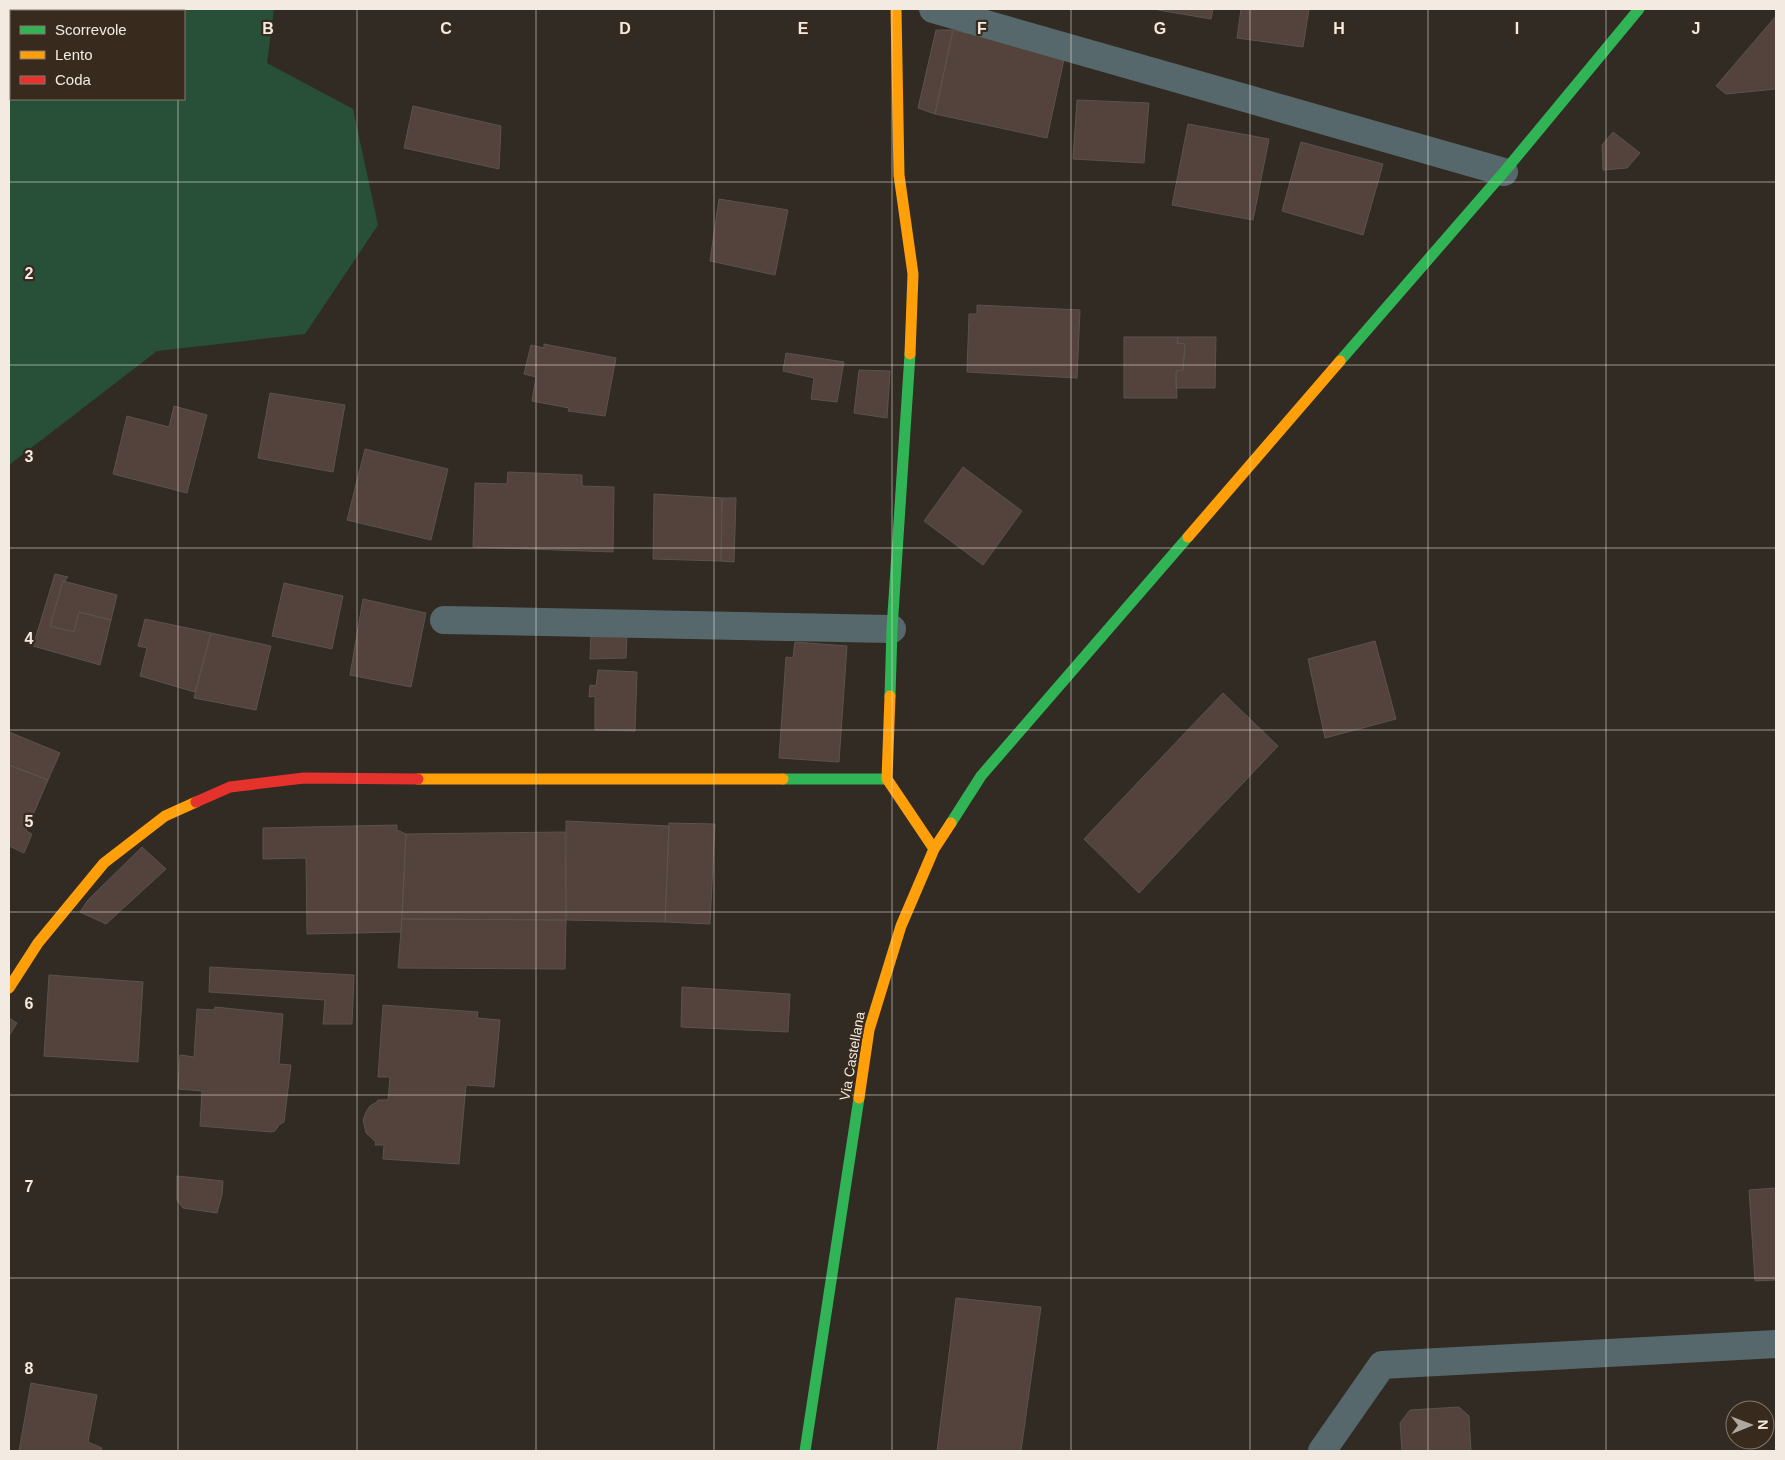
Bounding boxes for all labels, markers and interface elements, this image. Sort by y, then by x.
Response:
legend [10,10,185,100]
text: B [262,20,274,37]
text: C [440,20,452,37]
text: D [619,20,631,37]
text: E [798,20,809,37]
text: F [977,20,987,37]
text: G [1154,20,1166,37]
text: H [1333,20,1345,37]
text: I [1515,20,1519,37]
text: J [1692,20,1700,37]
text: Scorrevole [55,21,127,38]
text: Lento [55,46,93,63]
text: Coda [55,71,92,88]
text: 2 [25,265,34,282]
text: 3 [25,448,34,465]
text: 4 [25,630,34,647]
text: 5 [25,813,34,830]
text: 6 [25,995,34,1012]
street label: Via Castellana [836,1010,868,1102]
text: 7 [25,1178,34,1195]
text: 8 [25,1360,34,1377]
north arrow [1725,1400,1775,1450]
text: N [1755,1420,1771,1430]

